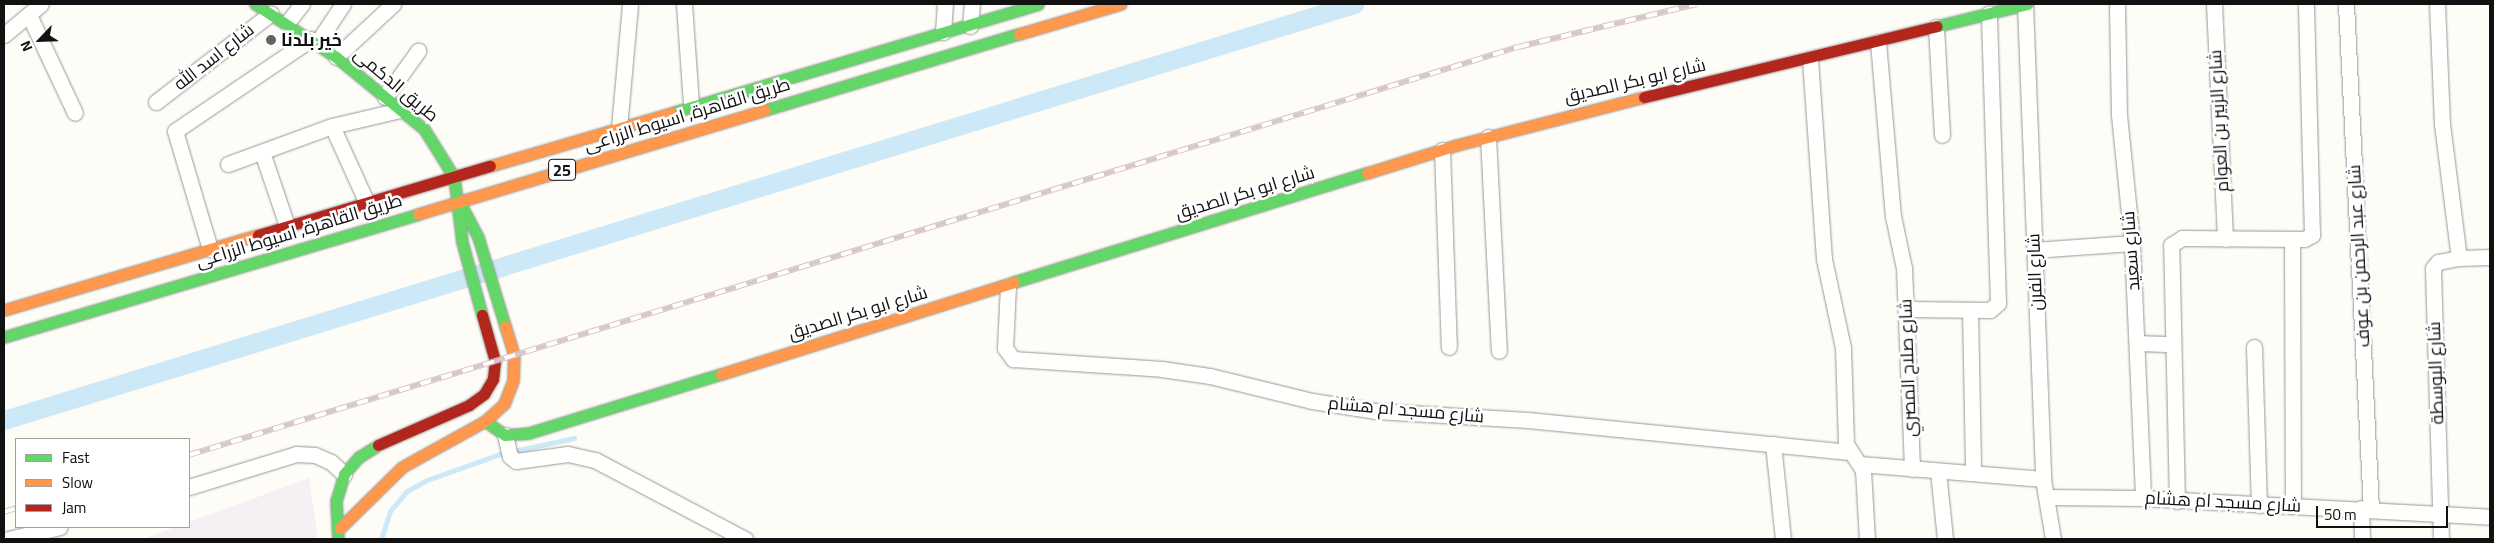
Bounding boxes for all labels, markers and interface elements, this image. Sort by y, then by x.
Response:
north arrow [15,15,65,65]
street label: شارع اسد الله [170,19,258,95]
place label: خير بلدنا [281,29,342,51]
marker: خير بلدنا [265,34,277,46]
text: N [12,36,40,56]
street label: طريق الدكمى [349,43,443,127]
street label: شارع الزبير بن العوام [2204,49,2234,193]
street label: شارع ابو بكر الصديق [1562,54,1708,108]
street label: طريق القاهرة, اسيوط الزراعى [581,73,793,157]
road number: 25 [547,156,577,184]
street label: شارع ابو بكر الصديق [1173,162,1317,224]
street label: شارع عبد الرحمن بن عوف [2343,164,2375,348]
street label: طريق القاهرة, اسيوط الزراعى [193,189,405,273]
street label: شارع سعيد [2117,210,2145,292]
street label: شارع الفرن [2023,233,2047,311]
street label: شارع ابو بكر الصديق [786,282,930,344]
street label: شارع صلاح المصري [1895,299,1921,437]
street label: شارع البوسطة [2423,321,2449,425]
street label: شارع مسجد ام هشام [1327,392,1485,428]
legend [15,438,190,528]
text: Fast [62,443,90,472]
text: Slow [62,468,93,497]
street label: شارع مسجد ام هشام [2144,487,2302,517]
text: Jam [62,493,86,522]
scale bar [2319,496,2452,528]
text: 50 m [2324,500,2357,529]

